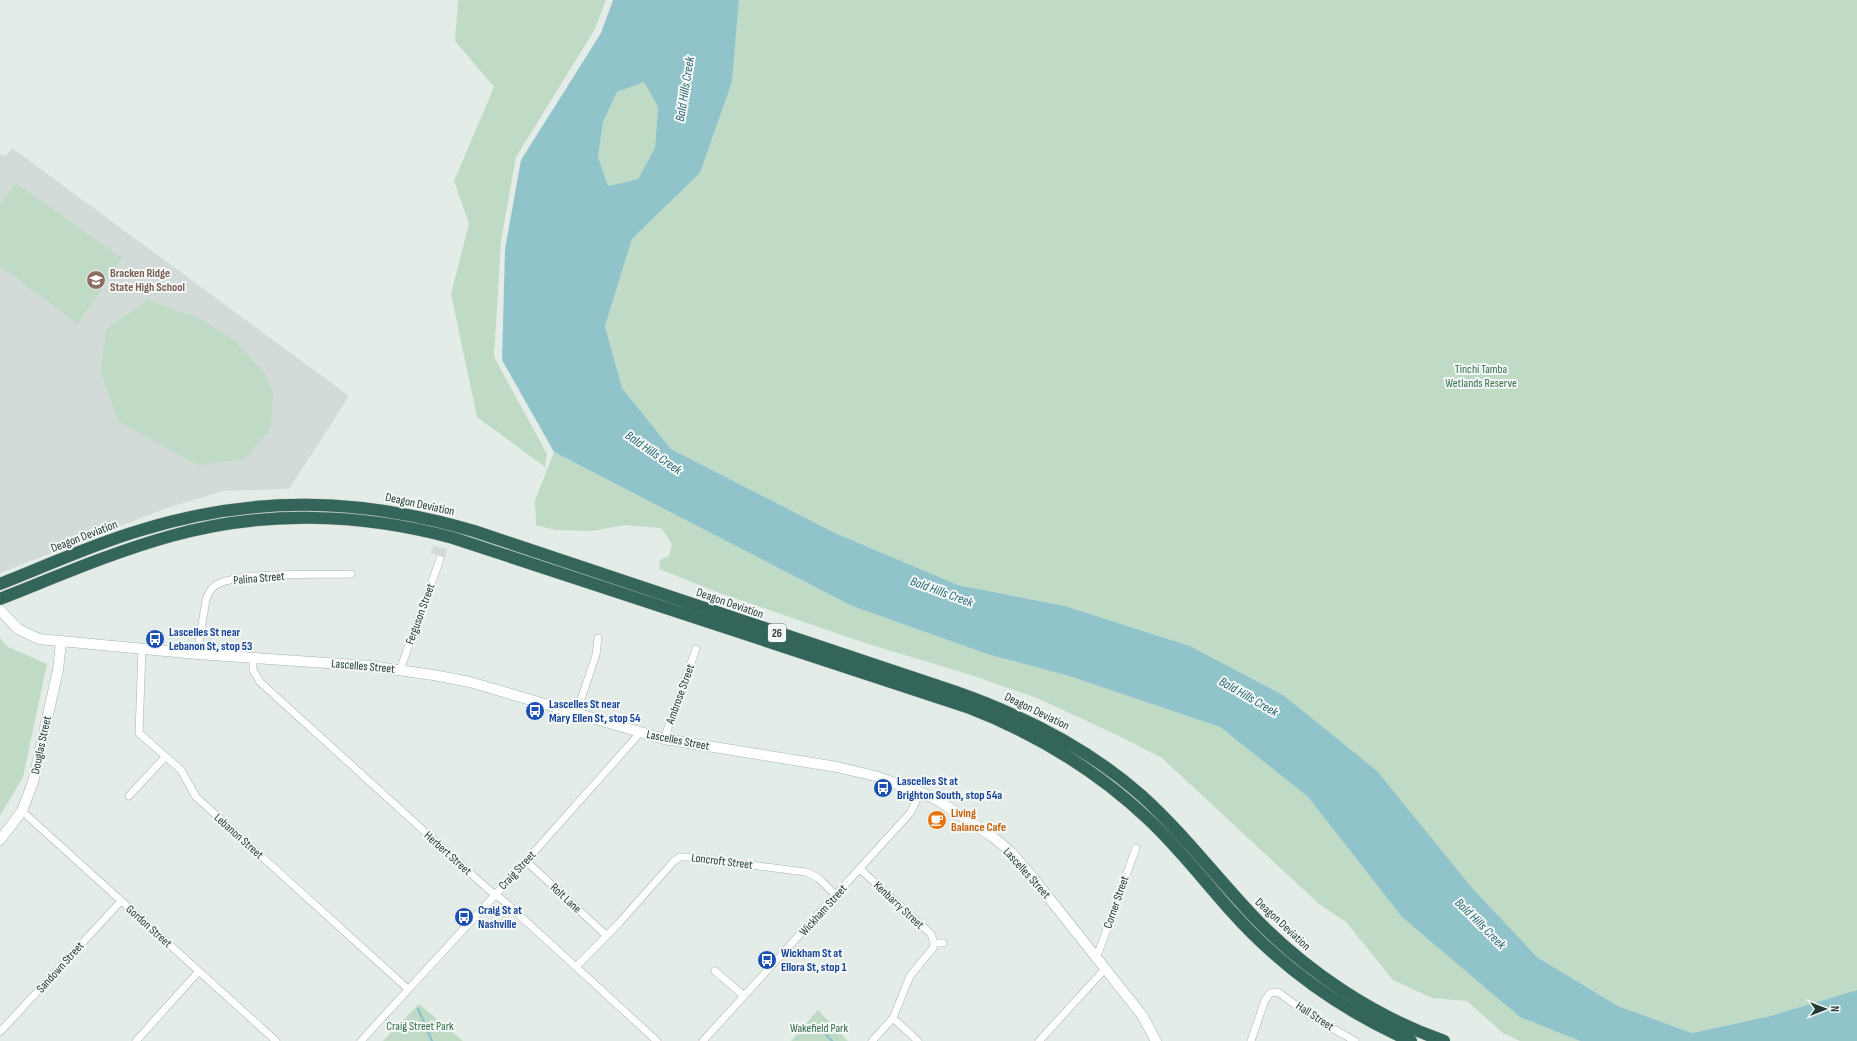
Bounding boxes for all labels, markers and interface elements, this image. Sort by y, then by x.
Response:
water label: Bald Hills Creek [672,54,698,123]
place label: Bracken Ridge State High School [110,266,185,295]
school or university icon: Bracken Ridge State High School [85,269,107,291]
park label: Tinchi Tamba Wetlands Reserve [1445,362,1517,391]
water label: Bald Hills Creek [622,427,686,479]
street label: Deagon Deviation [384,490,456,519]
street label: Deagon Deviation [49,517,120,556]
street label: Palina Street [233,569,286,588]
water label: Bald Hills Creek [908,573,976,611]
street label: Ferguson Street [403,581,439,647]
street label: Deagon Deviation [694,585,765,622]
road number: 26 [768,624,786,642]
place label: Lascelles St near Lebanon St, stop 53 [169,625,252,654]
bus stop icon: Lascelles St near Lebanon St, stop 53 [144,628,166,650]
street label: Lascelles Street [331,656,396,677]
street label: Ambrose Street [662,662,698,727]
water label: Bald Hills Creek [1216,674,1282,721]
street label: Deagon Deviation [1002,689,1072,734]
place label: Lascelles St near Mary Ellen St, stop 54 [549,697,641,726]
bus stop icon: Lascelles St near Mary Ellen St, stop 54 [524,700,546,722]
street label: Douglas Street [28,714,55,776]
street label: Lascelles Street [645,727,711,754]
place label: Lascelles St at Brighton South, stop 54a [897,774,1002,803]
bus stop icon: Lascelles St at Brighton South, stop 54a [872,777,894,799]
place label: Living Balance Cafe [951,806,1006,835]
cafe icon: Living Balance Cafe [926,809,948,831]
street label: Lebanon Street [211,810,267,863]
street label: Herbert Street [421,828,475,879]
street label: Lascelles Street [1000,845,1054,902]
street label: Craig Street [496,847,539,893]
street label: Loncroft Street [690,850,754,873]
street label: Corner Street [1100,874,1133,931]
street label: Kenbarry Street [870,878,927,933]
street label: Rolt Lane [547,880,585,917]
street label: Wickham Street [796,881,851,939]
street label: Deagon Deviation [1252,895,1313,954]
water label: Bald Hills Creek [1451,895,1510,953]
street label: Gordon Street [123,902,175,951]
place label: Craig St at Nashville [478,903,522,932]
bus stop icon: Craig St at Nashville [453,906,475,928]
street label: Sandown Street [33,938,88,996]
place label: Wickham St at Ellora St, stop 1 [781,946,847,975]
bus stop icon: Wickham St at Ellora St, stop 1 [756,949,778,971]
north arrow [1805,989,1845,1029]
street label: Hall Street [1293,999,1337,1034]
text: N [1828,1006,1841,1012]
park label: Craig Street Park [386,1019,454,1034]
park label: Wakefield Park [790,1021,848,1036]

